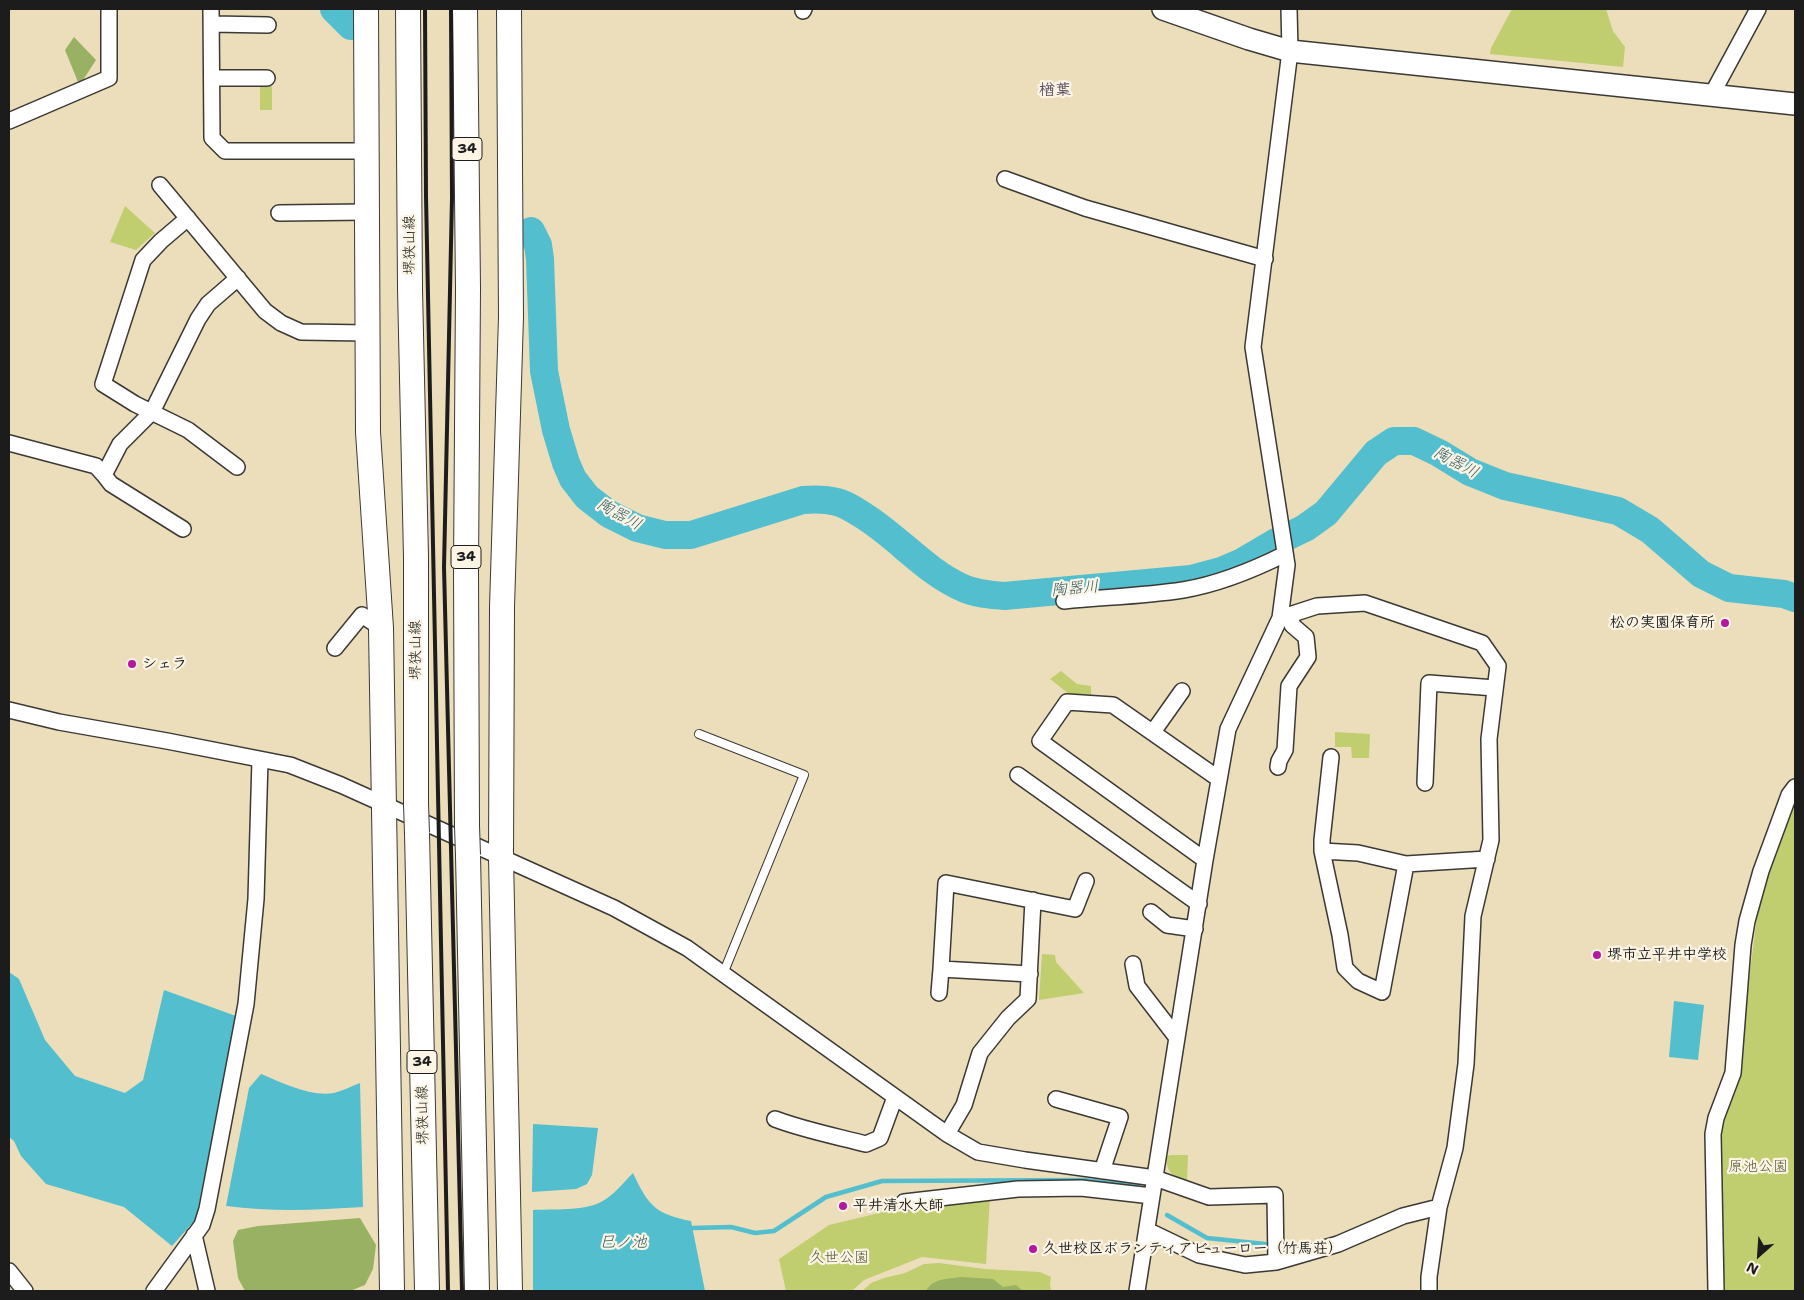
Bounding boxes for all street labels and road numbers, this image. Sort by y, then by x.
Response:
road number: 34 [452,138,482,160]
street label: 堺狭山線 [401,215,419,275]
road number: 34 [451,546,481,568]
street label: 堺狭山線 [407,620,425,680]
road number: 34 [407,1050,437,1074]
street label: 堺狭山線 [413,1085,433,1145]

